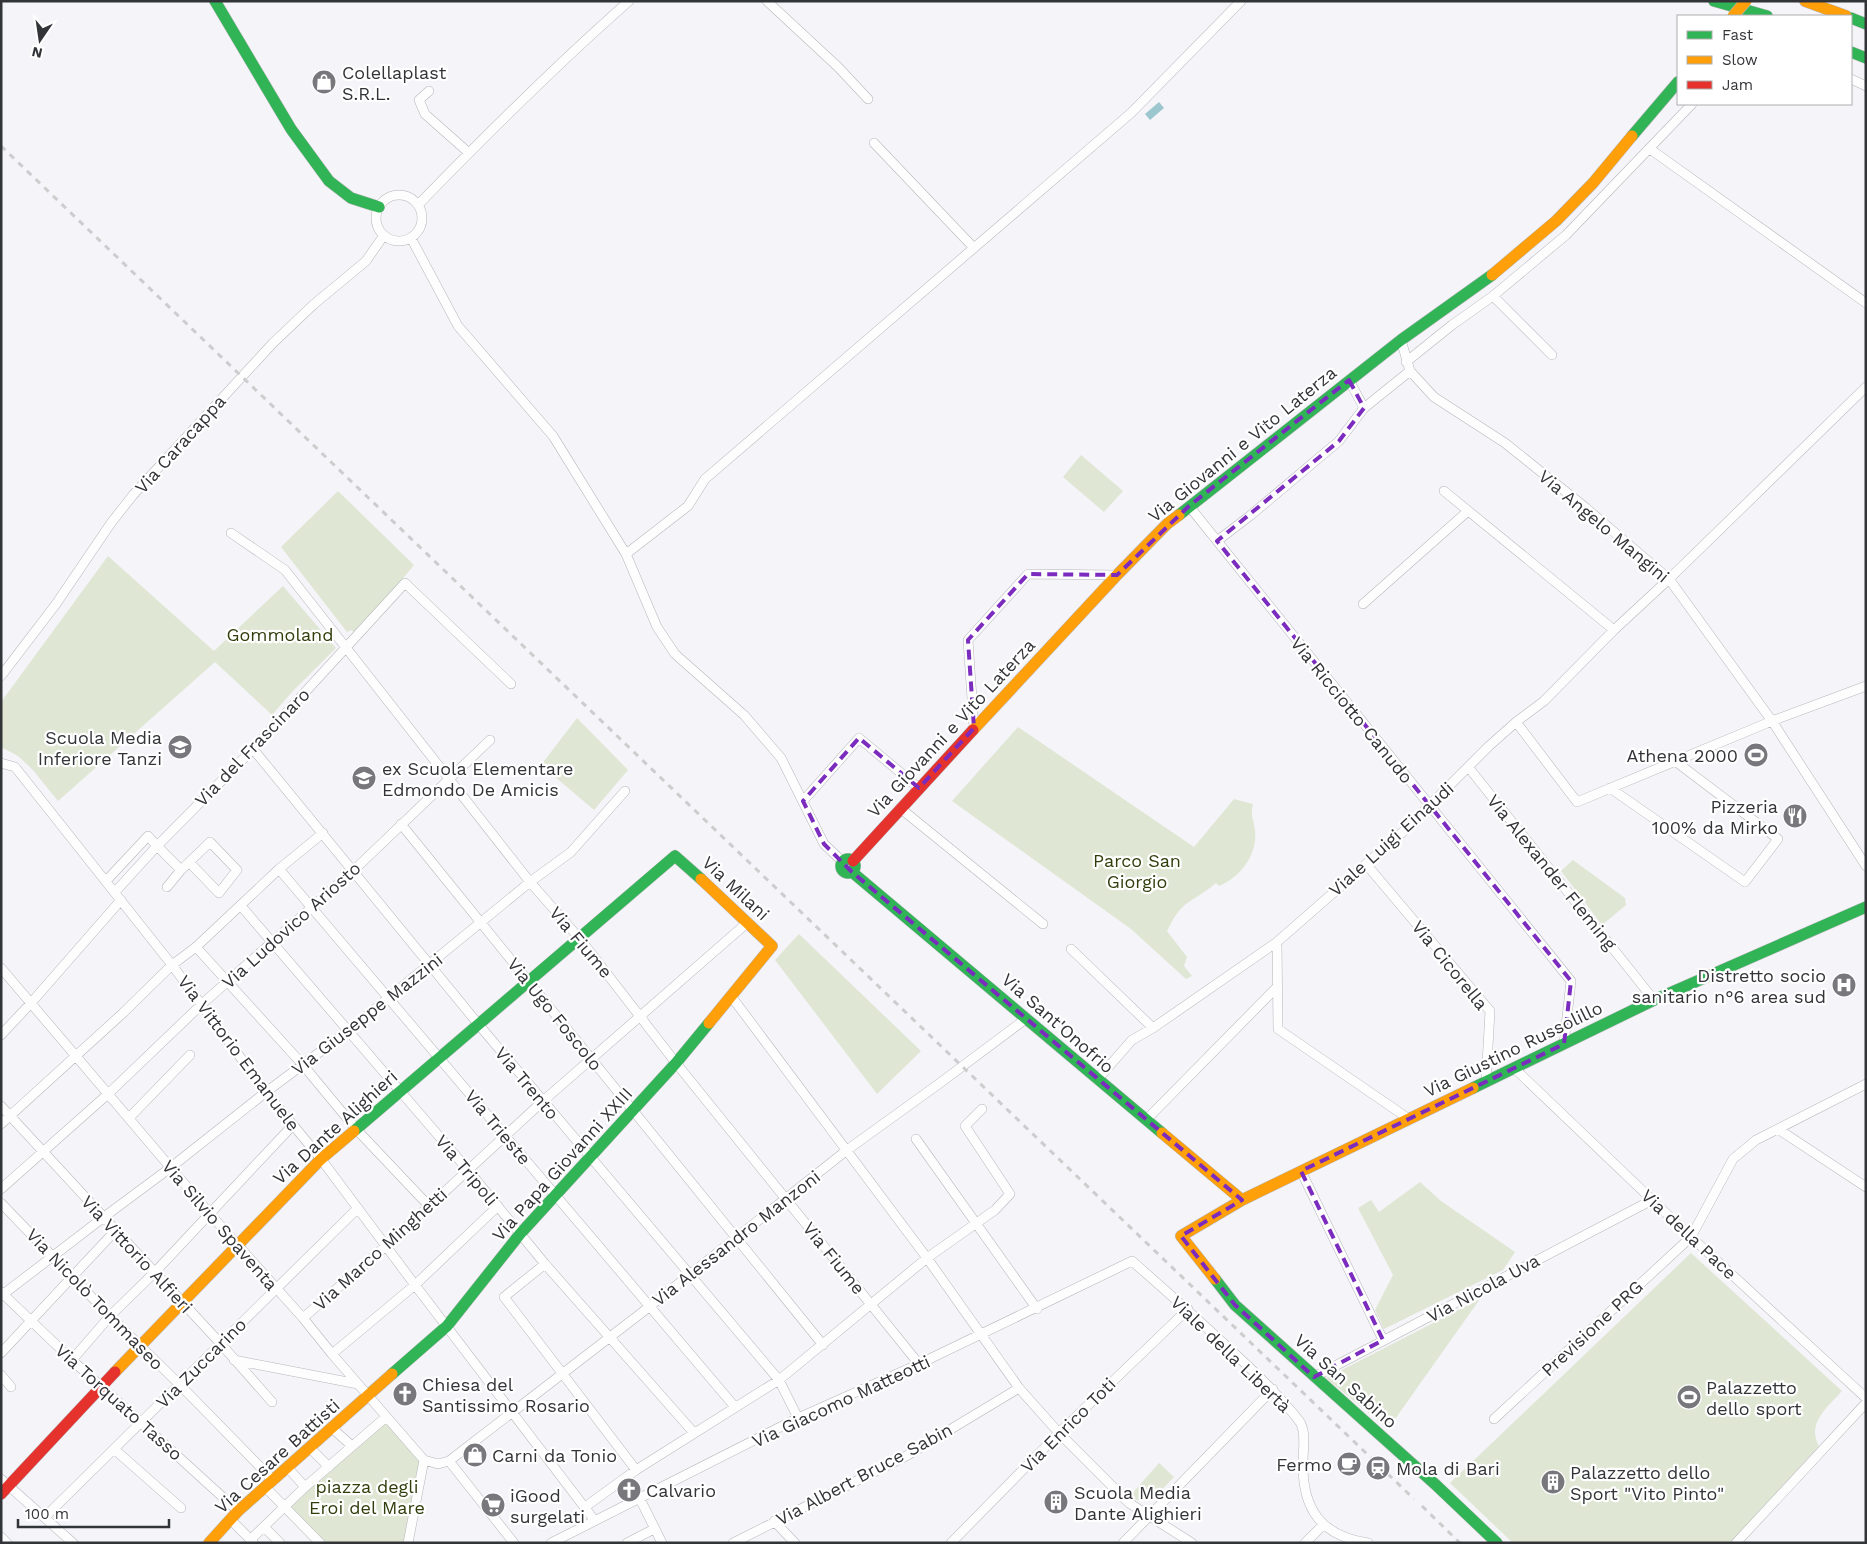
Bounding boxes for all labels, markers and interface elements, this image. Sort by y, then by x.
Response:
north arrow [15,15,65,65]
legend [1677,15,1852,105]
text: Fast [1722,26,1754,44]
text: N [30,44,44,62]
text: Slow [1722,51,1758,69]
place label: Colellaplast S.R.L. [342,62,447,104]
shop icon: Colellaplast S.R.L. [311,69,337,95]
text: Jam [1722,76,1753,94]
street label: Via Giovanni e Vito Laterza [1144,362,1340,526]
street label: Via Caracappa [130,390,230,498]
street label: Via Angelo Mangini [1534,465,1674,587]
park label: Gommoland [226,624,334,645]
street label: Via Ricciotto Canudo [1286,633,1418,787]
street label: Via Giovanni e Vito Laterza [863,635,1039,821]
street label: Via del Frascinaro [190,684,314,810]
place label: Scuola Media Inferiore Tanzi [38,727,162,769]
school or university icon: Scuola Media Inferiore Tanzi [167,734,193,760]
sports icon: Athena 2000 [1743,742,1769,768]
place label: Athena 2000 [1627,745,1738,766]
place label: ex Scuola Elementare Edmondo De Amicis [382,758,573,800]
school or university icon: ex Scuola Elementare Edmondo De Amicis [351,765,377,791]
street label: Viale Luigi Einaudi [1324,778,1458,900]
street label: Via Alexander Fleming [1483,790,1621,954]
place label: Pizzeria 100% da Mirko [1652,796,1778,838]
restaurant icon: Pizzeria 100% da Mirko [1782,803,1808,829]
park label: Parco San Giorgio [1093,850,1181,892]
street label: Via Milani [698,852,774,924]
street label: Via Ludovico Ariosto [217,857,365,993]
street label: Via Fiume [545,902,617,982]
street label: Via Cicorella [1408,916,1492,1014]
street label: Via Giuseppe Mazzini [287,949,447,1079]
street label: Via Ugo Foscolo [503,953,607,1075]
place label: Distretto socio sanitario n°6 area sud [1632,965,1826,1007]
street label: Via Sant'Onofrio [998,969,1118,1077]
street label: Via Vittorio Emanuele [174,971,304,1135]
hospital icon: Distretto socio sanitario n°6 area sud [1831,972,1857,998]
street label: Via Giustino Russolillo [1420,997,1606,1101]
street label: Via Trento [491,1042,563,1124]
street label: Via Dante Alighieri [268,1066,402,1188]
street label: Via Papa Giovanni XXIII [488,1083,636,1245]
street label: Via Trieste [461,1085,535,1169]
street label: Via Tripoli [431,1130,503,1210]
street label: Via Silvio Spaventa [158,1155,282,1295]
street label: Via Alessandro Manzoni [648,1166,824,1310]
street label: Via Marco Minghetti [309,1183,451,1315]
street label: Via della Pace [1637,1185,1741,1283]
street label: Via Vittorio Alfieri [77,1191,197,1317]
street label: Via Fiume [799,1218,869,1298]
street label: Via Nicolò Tommaseo [22,1224,168,1374]
street label: Via Nicola Uva [1423,1249,1543,1327]
street label: Previsione PRG [1537,1276,1647,1380]
street label: Viale della Libertà [1167,1291,1295,1417]
street label: Via Zuccarino [152,1314,250,1412]
street label: Via San Sabino [1290,1329,1402,1433]
street label: Via Torquato Tasso [51,1339,187,1465]
street label: Via Giacomo Matteotti [749,1350,933,1452]
street label: Via Enrico Toti [1016,1373,1120,1477]
place label: Chiesa del Santissimo Rosario [422,1374,590,1416]
place label: Palazzetto dello sport [1706,1377,1802,1419]
church icon: Chiesa del Santissimo Rosario [392,1381,418,1407]
sports icon: Palazzetto dello sport [1676,1384,1702,1410]
street label: Via Cesare Battisti [210,1395,344,1517]
street label: Via Albert Bruce Sabin [772,1419,956,1529]
shop icon: Carni da Tonio [462,1442,488,1468]
place label: Carni da Tonio [492,1445,617,1466]
cafe icon: Fermo [1336,1451,1362,1477]
place label: Fermo [1276,1454,1332,1475]
station icon: Mola di Bari [1365,1455,1391,1481]
place label: Mola di Bari [1396,1458,1500,1479]
place label: Palazzetto dello Sport "Vito Pinto" [1570,1462,1724,1504]
building icon: Palazzetto dello Sport "Vito Pinto" [1540,1469,1566,1495]
park label: piazza degli Eroi del Mare [309,1476,425,1518]
church icon: Calvario [616,1477,642,1503]
place label: Calvario [646,1480,716,1501]
place label: Scuola Media Dante Alighieri [1074,1482,1202,1524]
place label: iGood surgelati [510,1485,585,1527]
building icon: Scuola Media Dante Alighieri [1043,1489,1069,1515]
supermarket icon: iGood surgelati [480,1492,506,1518]
scale bar [18,1496,169,1528]
text: 100 m [25,1505,69,1523]

